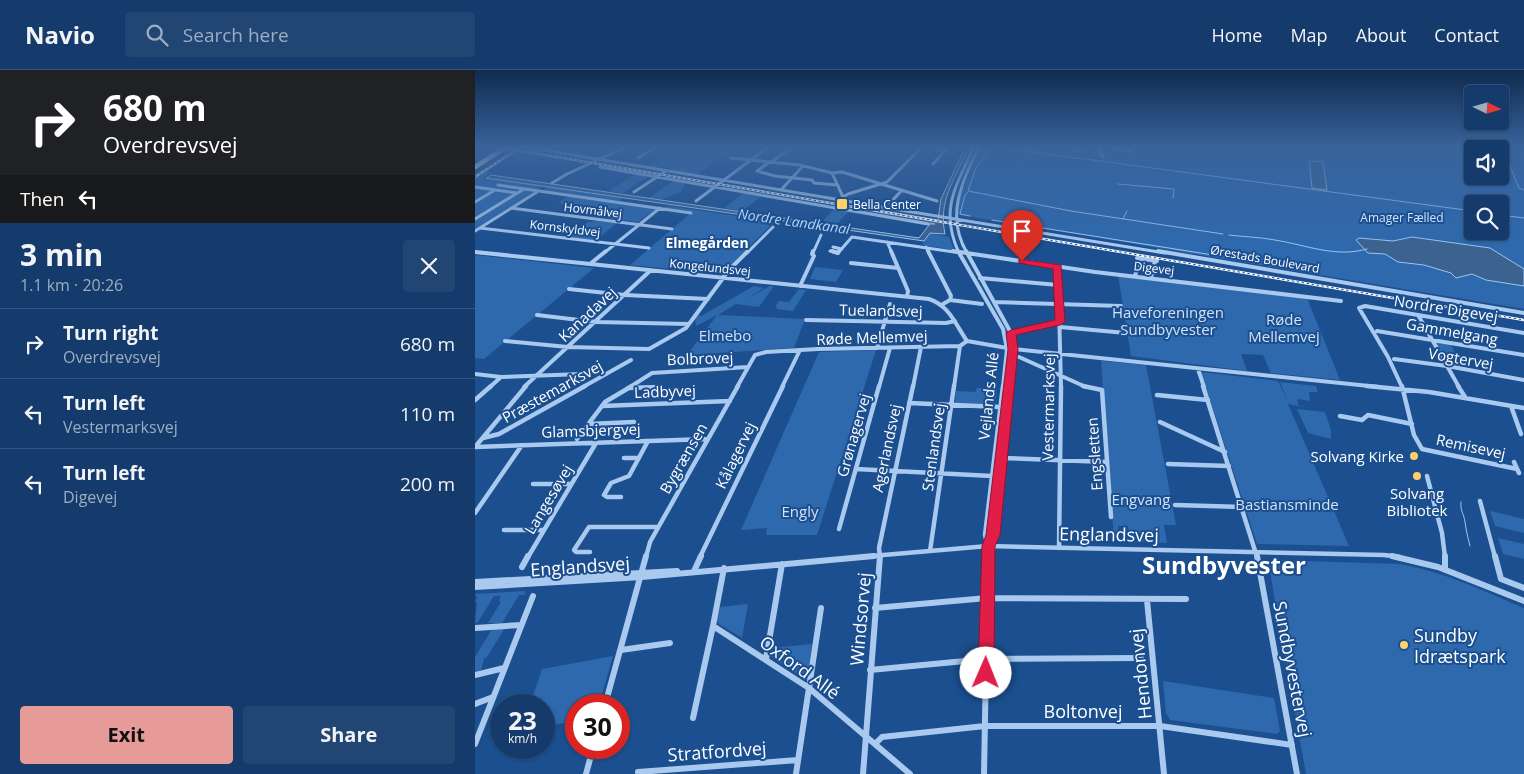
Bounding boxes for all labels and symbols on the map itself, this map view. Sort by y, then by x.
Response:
north arrow [1464,85,1509,130]
place label: Bella Center [853,196,921,213]
marker: Bella Center [835,197,849,211]
street label: Hovmålvej [563,198,623,222]
water label: Nordre Landkanal [737,204,852,238]
park label: Amager Fælled [1360,209,1444,226]
pin [1001,210,1043,261]
street label: Kornskyldvej [529,215,601,241]
district label: Elmegården [665,233,749,252]
street label: Ørestads Boulevard [1209,241,1321,277]
street label: Kongelundsvej [668,254,752,280]
street label: Digevej [1133,257,1175,279]
street label: Kanadavej [554,282,620,346]
street label: Nordre Digevej [1393,290,1499,326]
street label: Tuelandsvej [839,299,923,321]
park label: Haveforeningen Sundbyvester [1112,302,1224,339]
park label: Røde Mellemvej [1248,309,1320,346]
street label: Gammelgang [1404,313,1500,349]
park label: Elmebo [699,325,751,345]
street label: Røde Mellemvej [816,325,928,349]
street label: Vogtervej [1427,342,1495,374]
street label: Bolbrovej [666,347,734,369]
street label: Vejlands Allé [973,351,1003,441]
street label: Vestermarksvej [1037,353,1059,461]
street label: Præstemarksvej [498,355,606,427]
street label: Ladbyvej [634,380,696,402]
street label: Grønagervej [832,391,874,479]
street label: Agerlandsvej [867,402,905,494]
street label: Stenlandsvej [917,402,949,492]
street label: Engsletten [1081,417,1107,491]
street label: Glamsbjergvej [541,418,641,442]
street label: Kålagervej [710,418,760,492]
street label: Bygrænsen [655,419,711,497]
street label: Remisevej [1434,429,1508,463]
place label: Solvang Kirke [1310,446,1404,466]
marker: Solvang Kirke [1408,450,1420,462]
street label: Langesøvej [519,461,577,537]
marker: Solvang Bibliotek [1411,470,1423,482]
place label: Solvang Bibliotek [1387,483,1448,520]
park label: Engvang [1112,489,1170,509]
park label: Bastiansminde [1235,494,1339,514]
park label: Engly [782,501,819,521]
street label: Englandsvej [1059,521,1159,547]
district label: Sundbyvester [1142,548,1306,581]
street label: Englandsvej [529,551,631,581]
street label: Windsorvej [844,571,876,667]
street label: Sundbyvestervej [1268,599,1318,739]
place label: Sundby Idrætspark [1414,623,1506,668]
street label: Hendonvej [1123,628,1157,720]
street label: Oxford Allé [755,630,845,704]
marker: Sundby Idrætspark [1398,639,1410,651]
position arrow [959,646,1011,698]
speed limit sign: 30 [565,694,630,759]
street label: Boltonvej [1044,699,1122,723]
street label: Stratfordvej [667,736,767,766]

